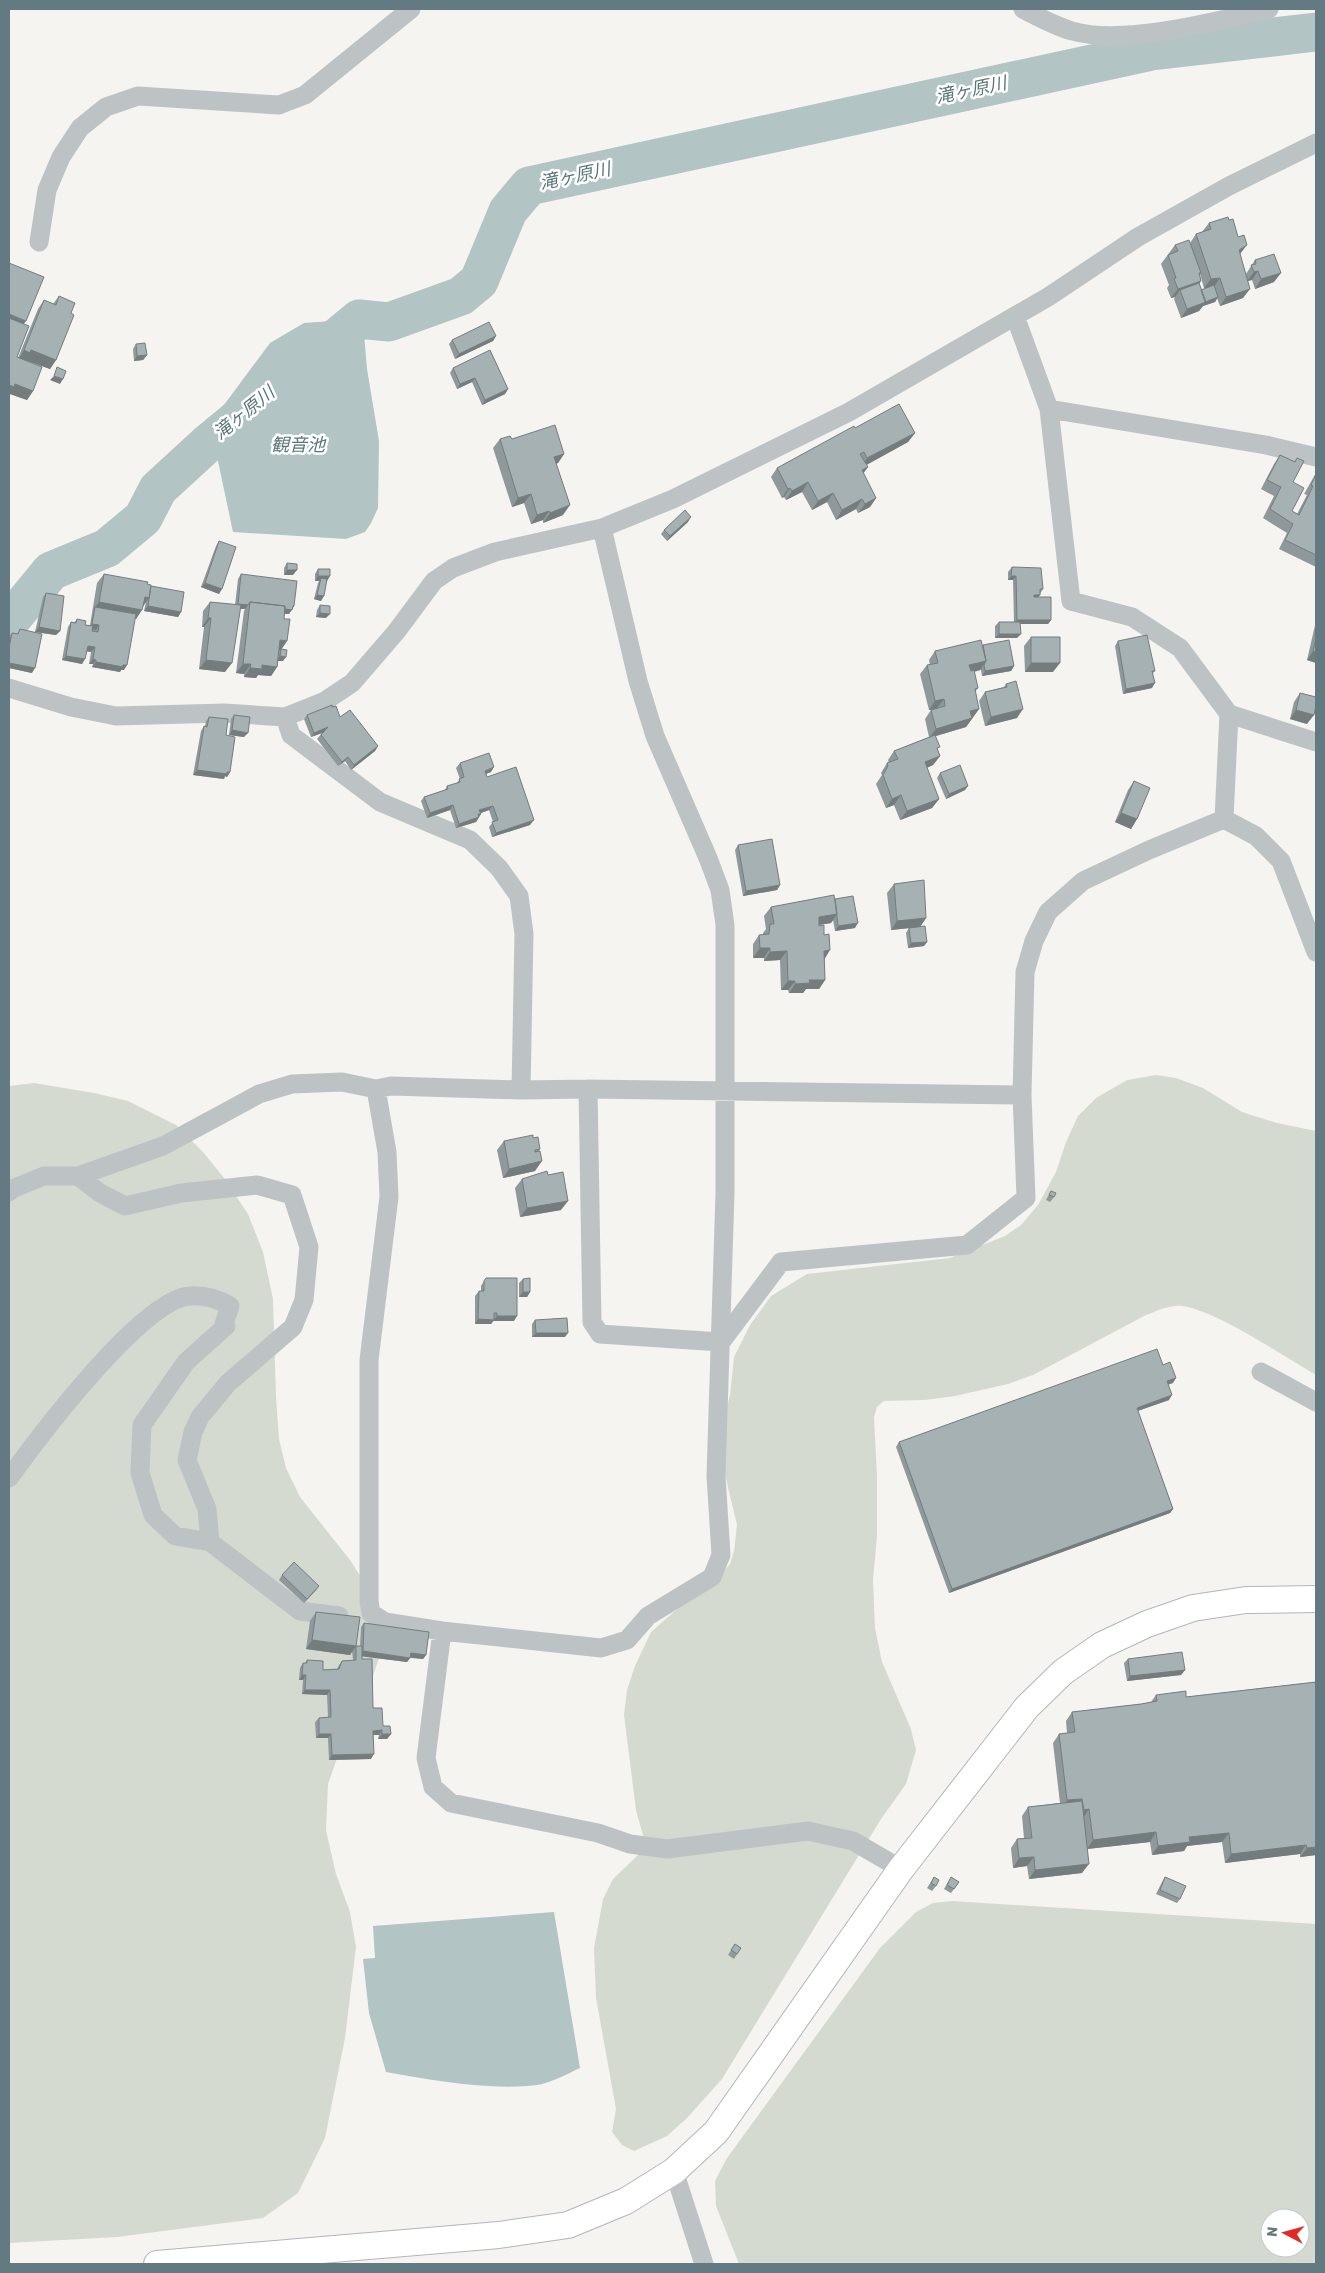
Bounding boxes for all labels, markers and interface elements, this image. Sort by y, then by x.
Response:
water label: 滝ヶ原川 [933,71,1010,108]
water label: 滝ヶ原川 [537,157,614,194]
water label: 滝ヶ原川 [209,381,280,444]
water label: 観音池 [271,434,327,456]
north arrow [1260,2208,1310,2258]
text: N [1264,2226,1282,2238]

